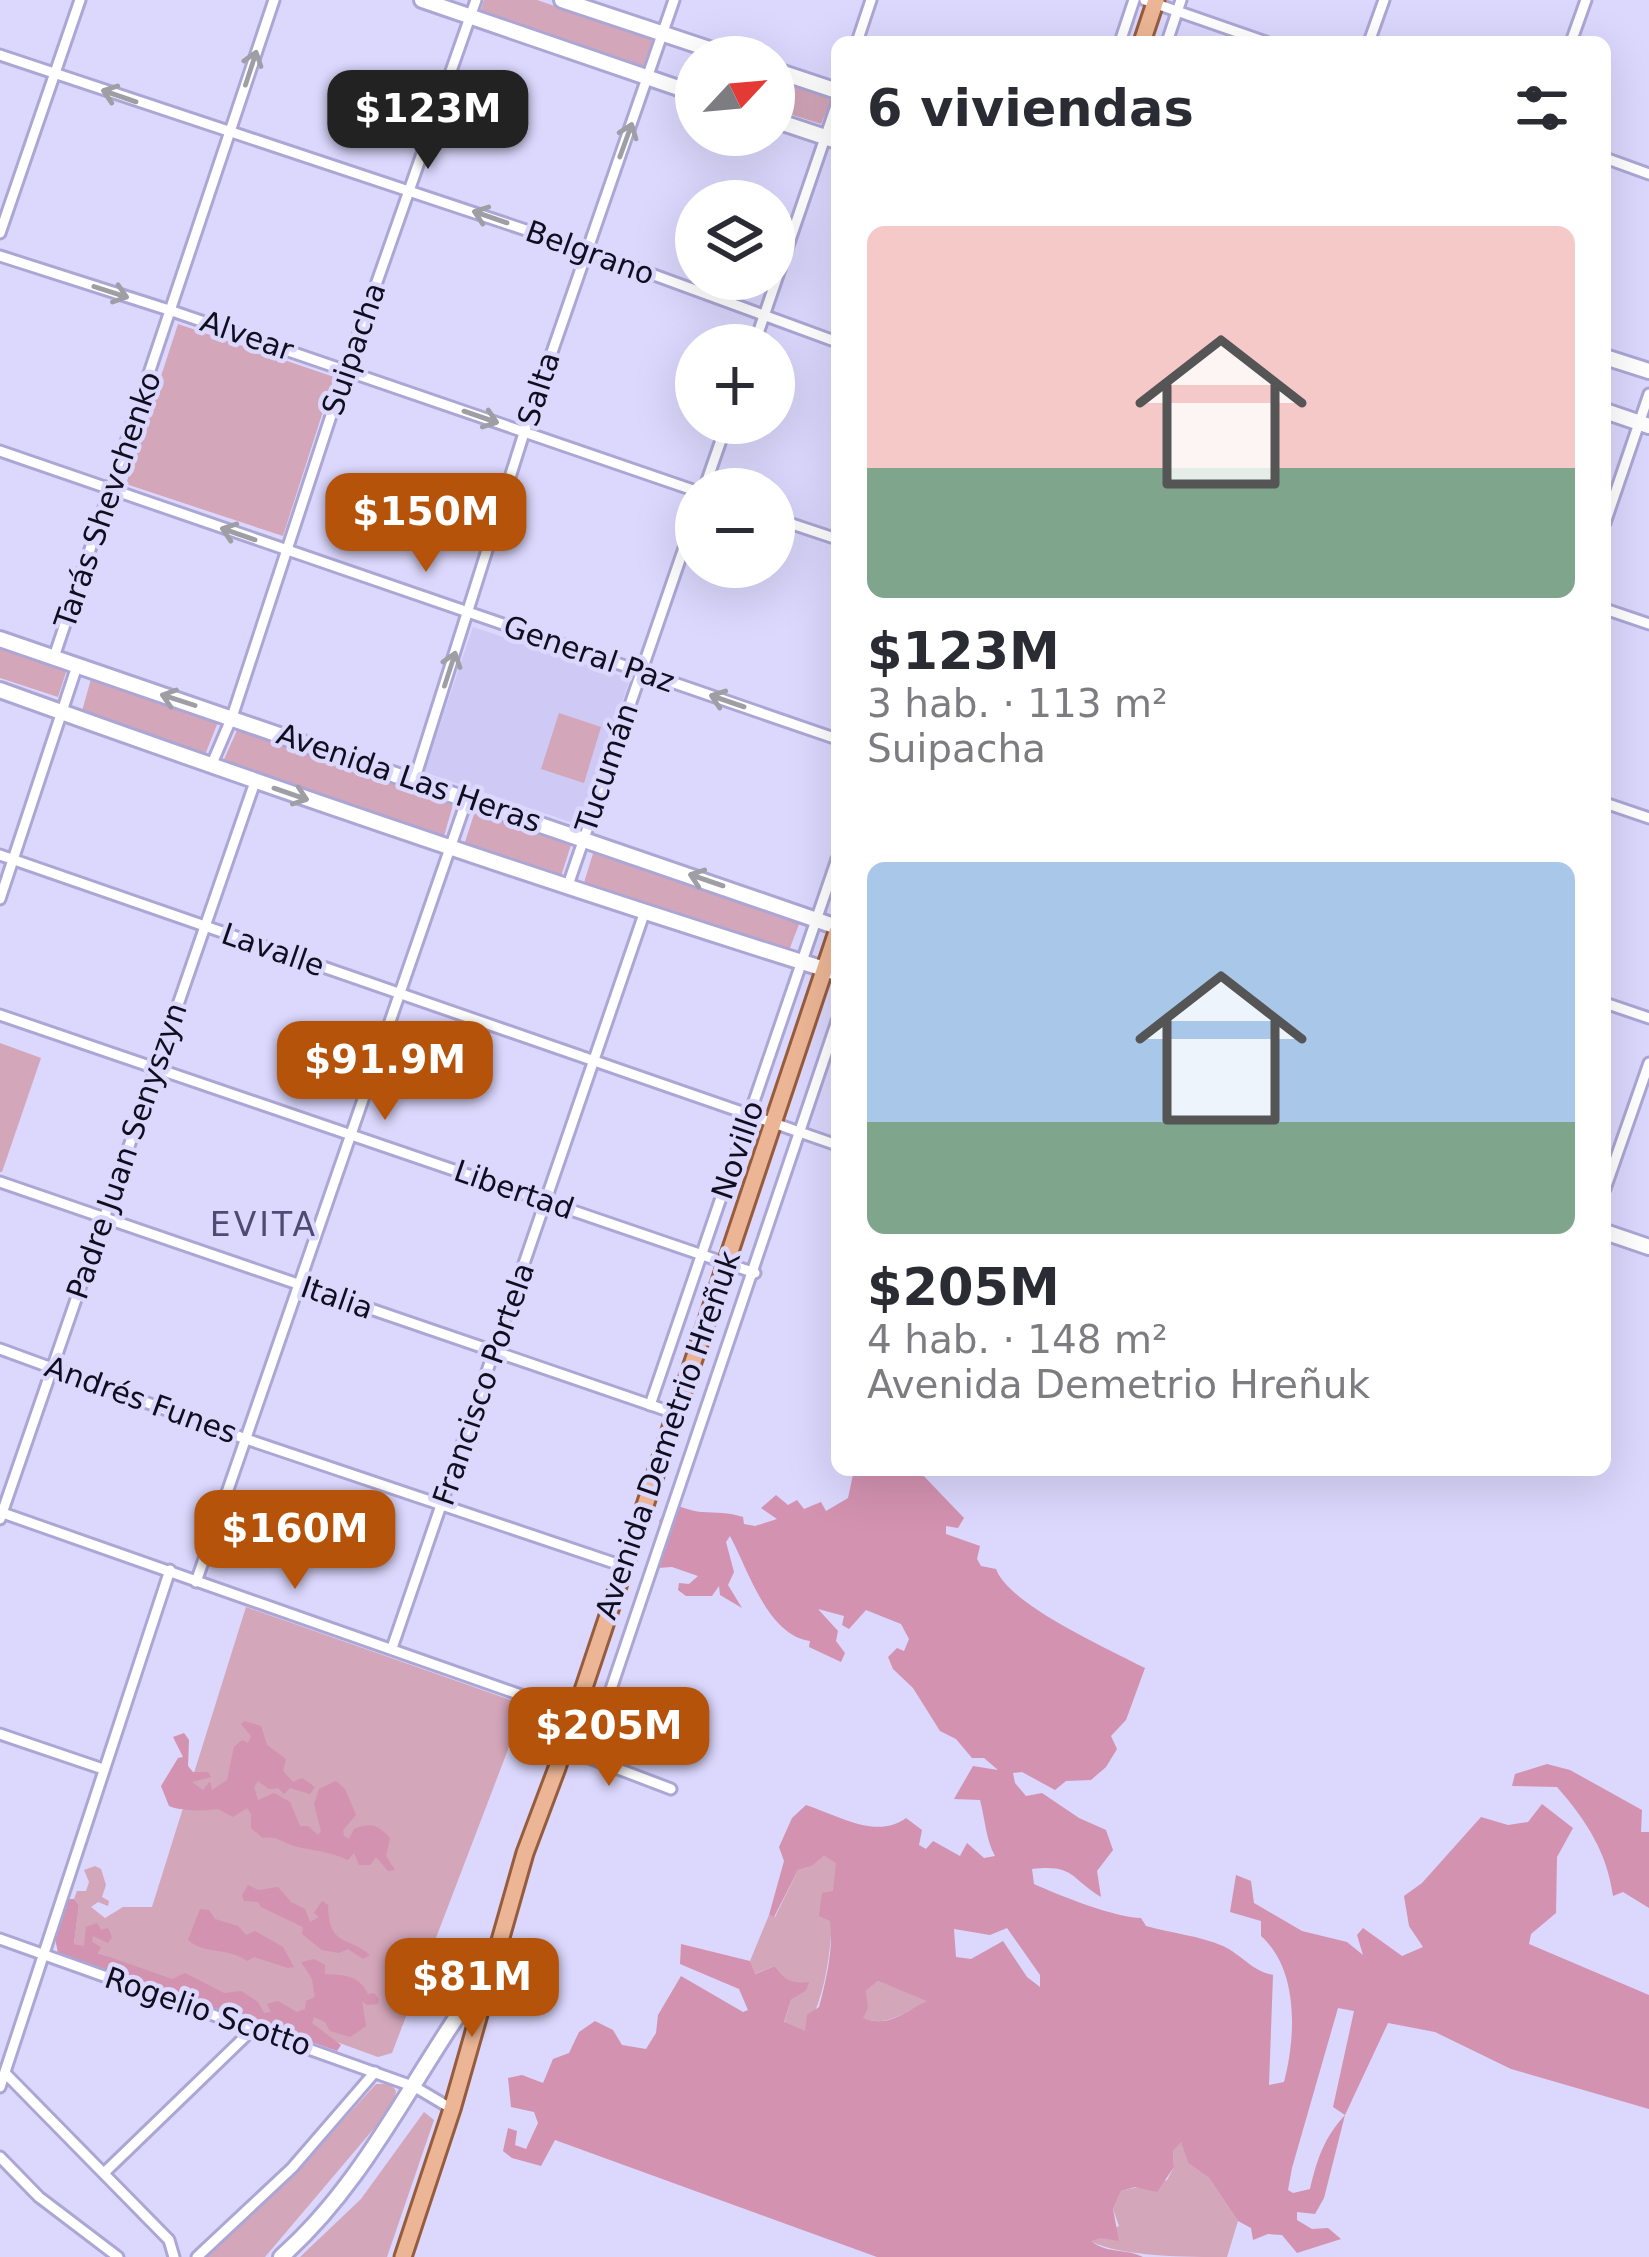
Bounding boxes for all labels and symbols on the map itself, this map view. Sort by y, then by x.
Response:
north arrow [675,36,795,156]
one-way arrow [242,50,264,88]
pin: $123M [344,70,512,172]
one-way arrow [102,84,139,105]
one-way arrow [617,122,638,159]
one-way arrow [472,205,509,226]
street label: Belgrano [521,213,659,292]
street label: Suipacha [315,278,392,420]
one-way arrow [92,282,130,304]
street label: Alvear [196,303,299,368]
street label: Salta [510,347,567,430]
street label: Tarás Shevchenko [47,367,168,634]
one-way arrow [461,408,498,429]
pin: $150M [342,473,510,575]
one-way arrow [220,522,257,543]
street label: General Paz [499,608,679,699]
one-way arrow [441,651,462,688]
one-way arrow [160,687,198,709]
one-way arrow [709,689,746,710]
street label: Tucumán [568,698,645,838]
street label: Avenida Las Heras [273,716,546,839]
one-way arrow [271,785,309,807]
one-way arrow [689,868,726,889]
street label: Lavalle [217,916,329,983]
street label: Padre Juan Senyszyn [59,998,194,1304]
pin: $91.9M [287,1021,483,1123]
street label: Novillo [704,1096,771,1204]
street label: Libertad [450,1153,579,1226]
district label: EVITA [210,1205,318,1244]
street label: Avenida Demetrio Hreñuk [588,1246,747,1623]
street label: Francisco Portela [426,1258,541,1510]
street label: Italia [296,1269,378,1326]
street label: Andrés Funes [40,1349,242,1450]
pin: $160M [211,1490,379,1592]
pin: $205M [525,1687,693,1789]
pin: $81M [401,1938,543,2040]
street label: Rogelio Scotto [100,1960,316,2063]

